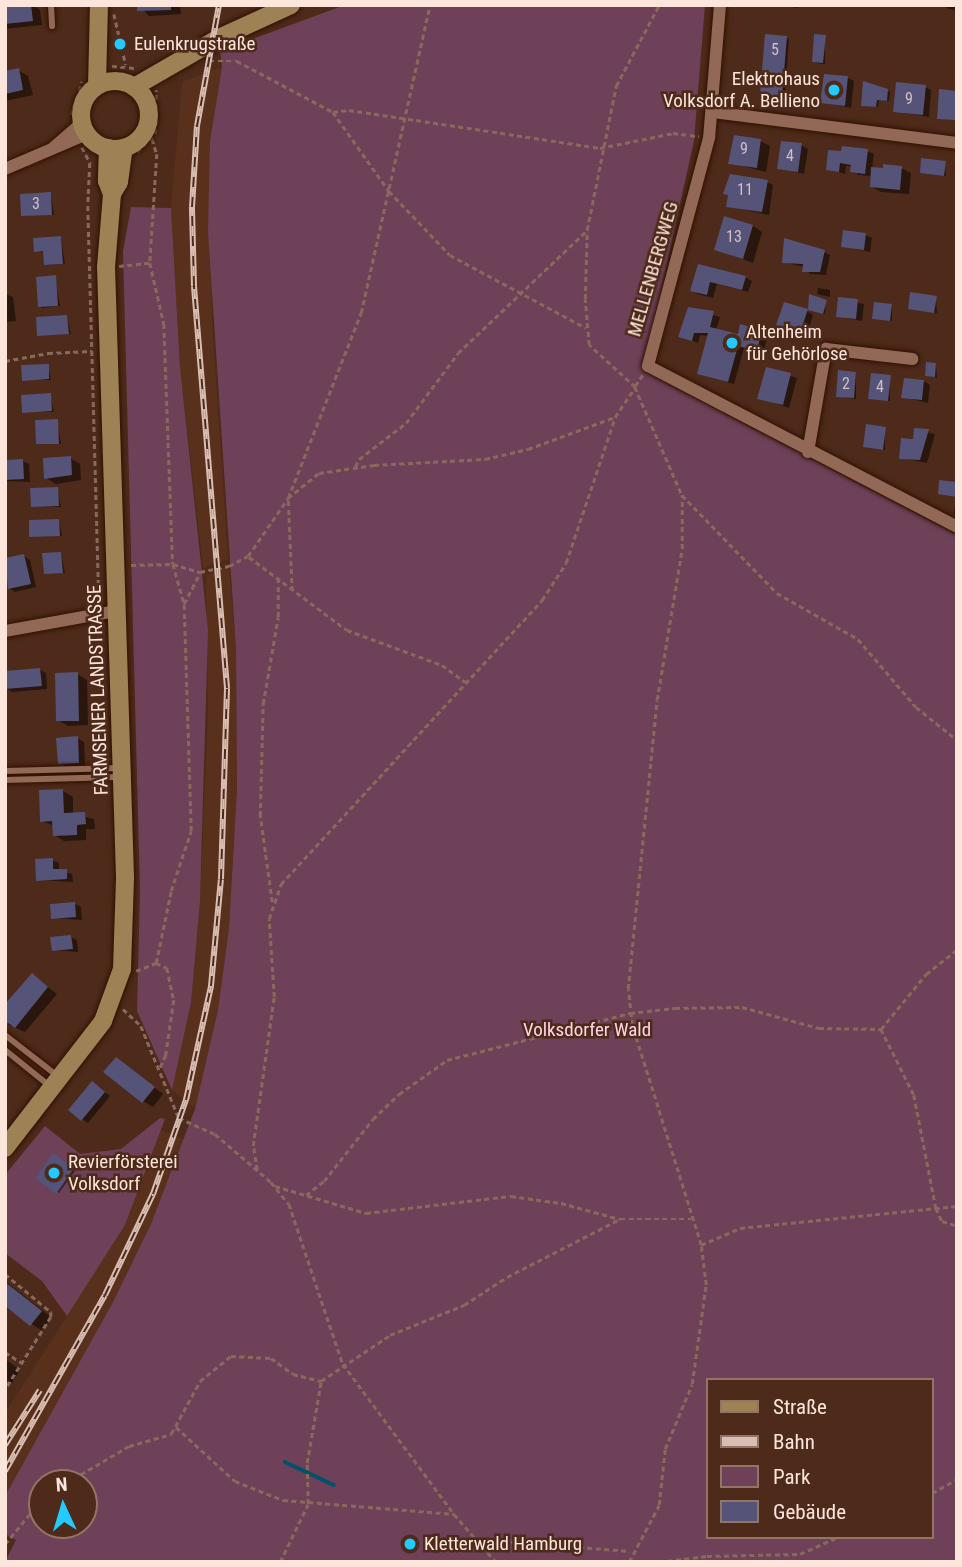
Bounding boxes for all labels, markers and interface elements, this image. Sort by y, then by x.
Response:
place label: Eulenkrugstraße [134,33,255,55]
marker: Eulenkrugstraße [112,36,128,52]
house number: 5 [771,40,779,60]
place label: Elektrohaus Volksdorf A. Bellieno [663,68,820,112]
marker: Elektrohaus Volksdorf A. Bellieno [826,82,842,98]
house number: 9 [905,89,913,109]
house number: 9 [740,139,748,159]
house number: 4 [786,146,794,166]
house number: 11 [737,180,753,200]
house number: 3 [32,194,40,214]
street label: MELLENBERGWEG [623,199,683,339]
house number: 13 [726,227,742,247]
place label: Altenheim für Gehörlose [746,321,847,365]
marker: Altenheim für Gehörlose [724,335,740,351]
house number: 2 [842,374,850,394]
house number: 4 [876,377,884,397]
street label: FARMSENER LANDSTRASSE [83,584,113,796]
park label: Volksdorfer Wald [523,1019,651,1041]
place label: Revierförsterei Volksdorf [68,1151,178,1195]
marker: Revierförsterei Volksdorf [46,1165,62,1181]
legend [706,1378,934,1539]
text: Straße [773,1395,827,1419]
text: Bahn [773,1430,815,1454]
text: Park [773,1465,810,1489]
north arrow [28,1469,98,1539]
text: N [55,1473,68,1496]
text: Gebäude [773,1500,846,1524]
place label: Kletterwald Hamburg [424,1533,582,1555]
marker: Kletterwald Hamburg [402,1536,418,1552]

